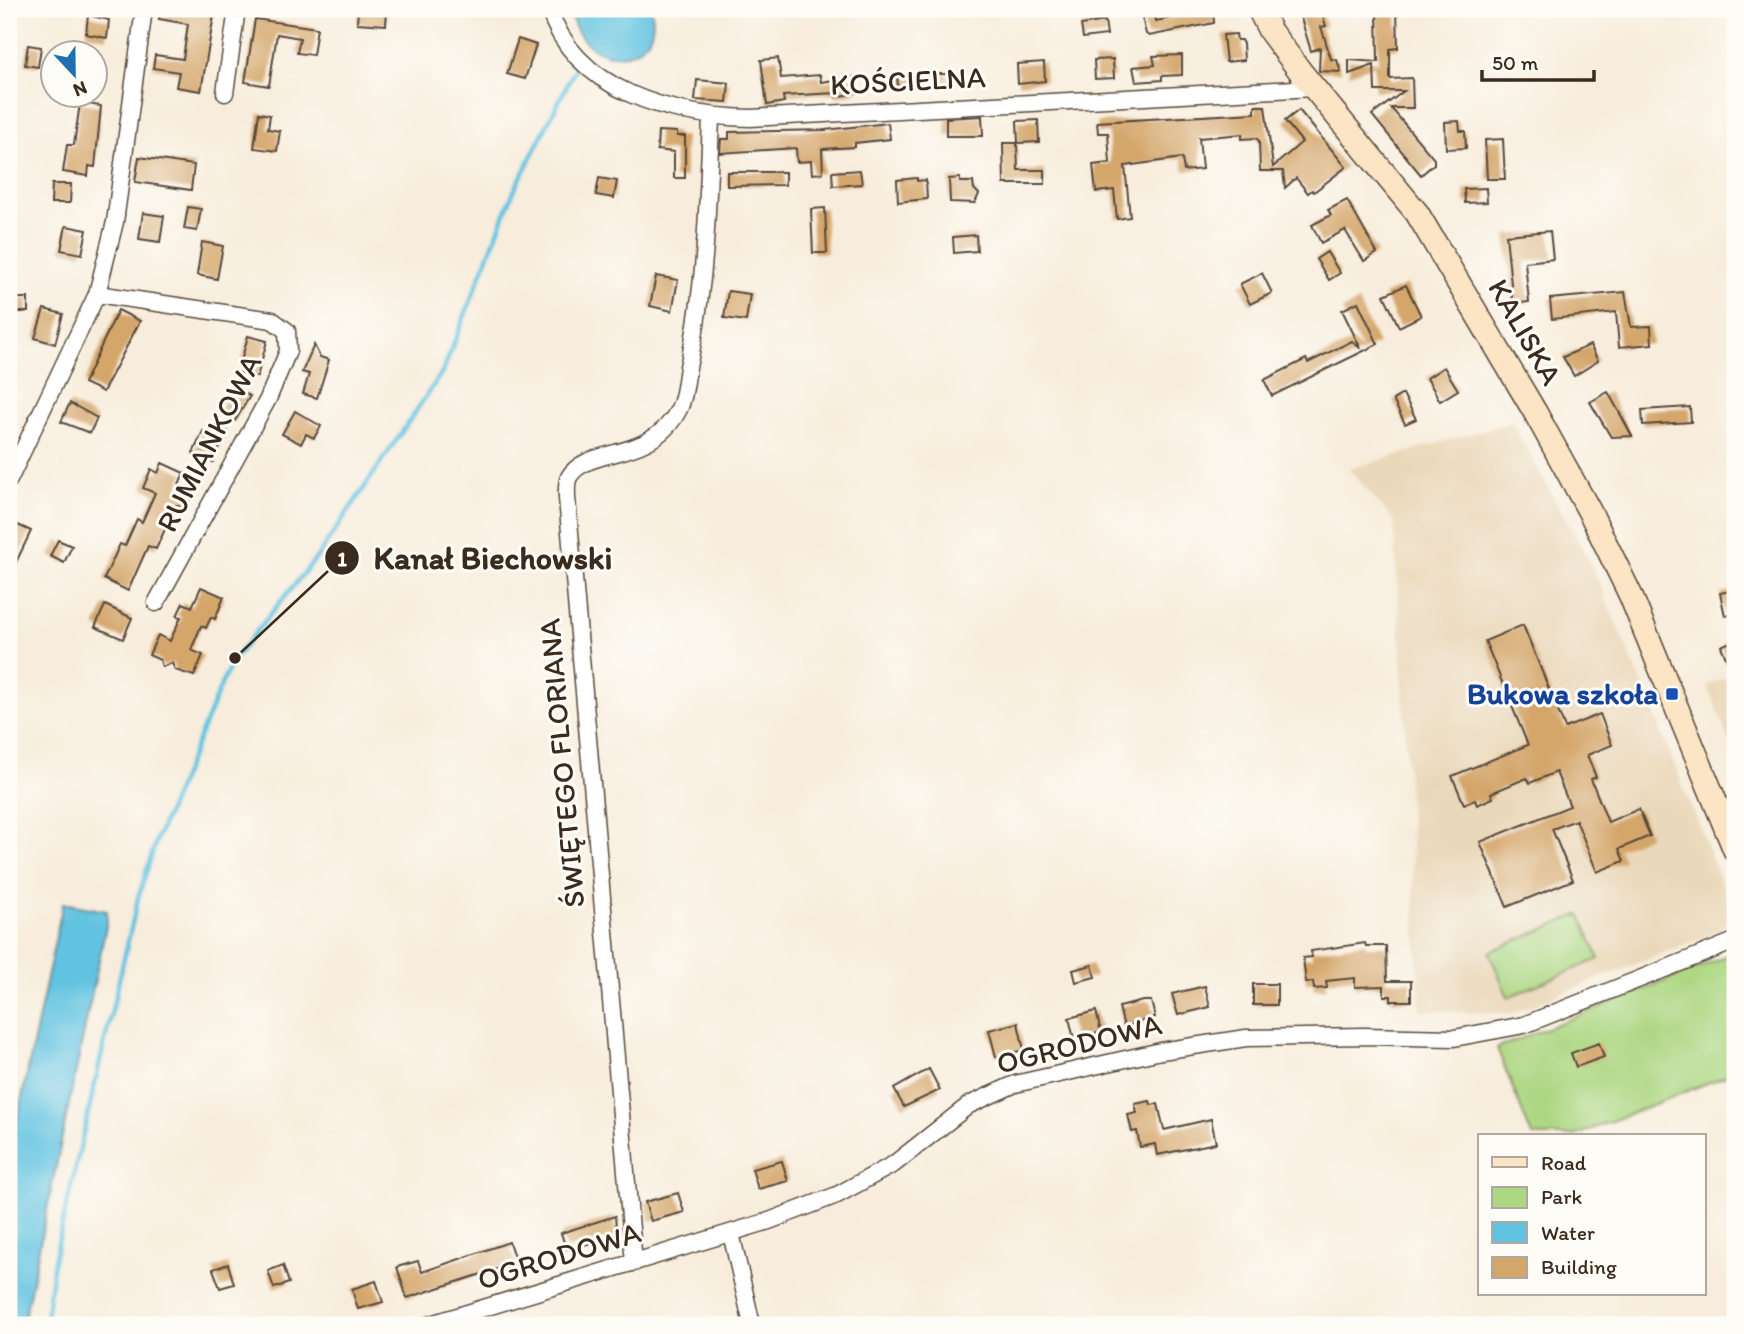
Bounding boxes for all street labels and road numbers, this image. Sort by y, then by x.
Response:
street label: KOŚCIELNA [829,58,987,103]
street label: KALISKA [1480,272,1571,391]
street label: RUMIANKOWA [148,348,269,538]
street label: ŚWIĘTEGO FLORIANA [530,617,593,909]
street label: OGRODOWA [993,1005,1165,1082]
street label: OGRODOWA [473,1213,645,1298]

